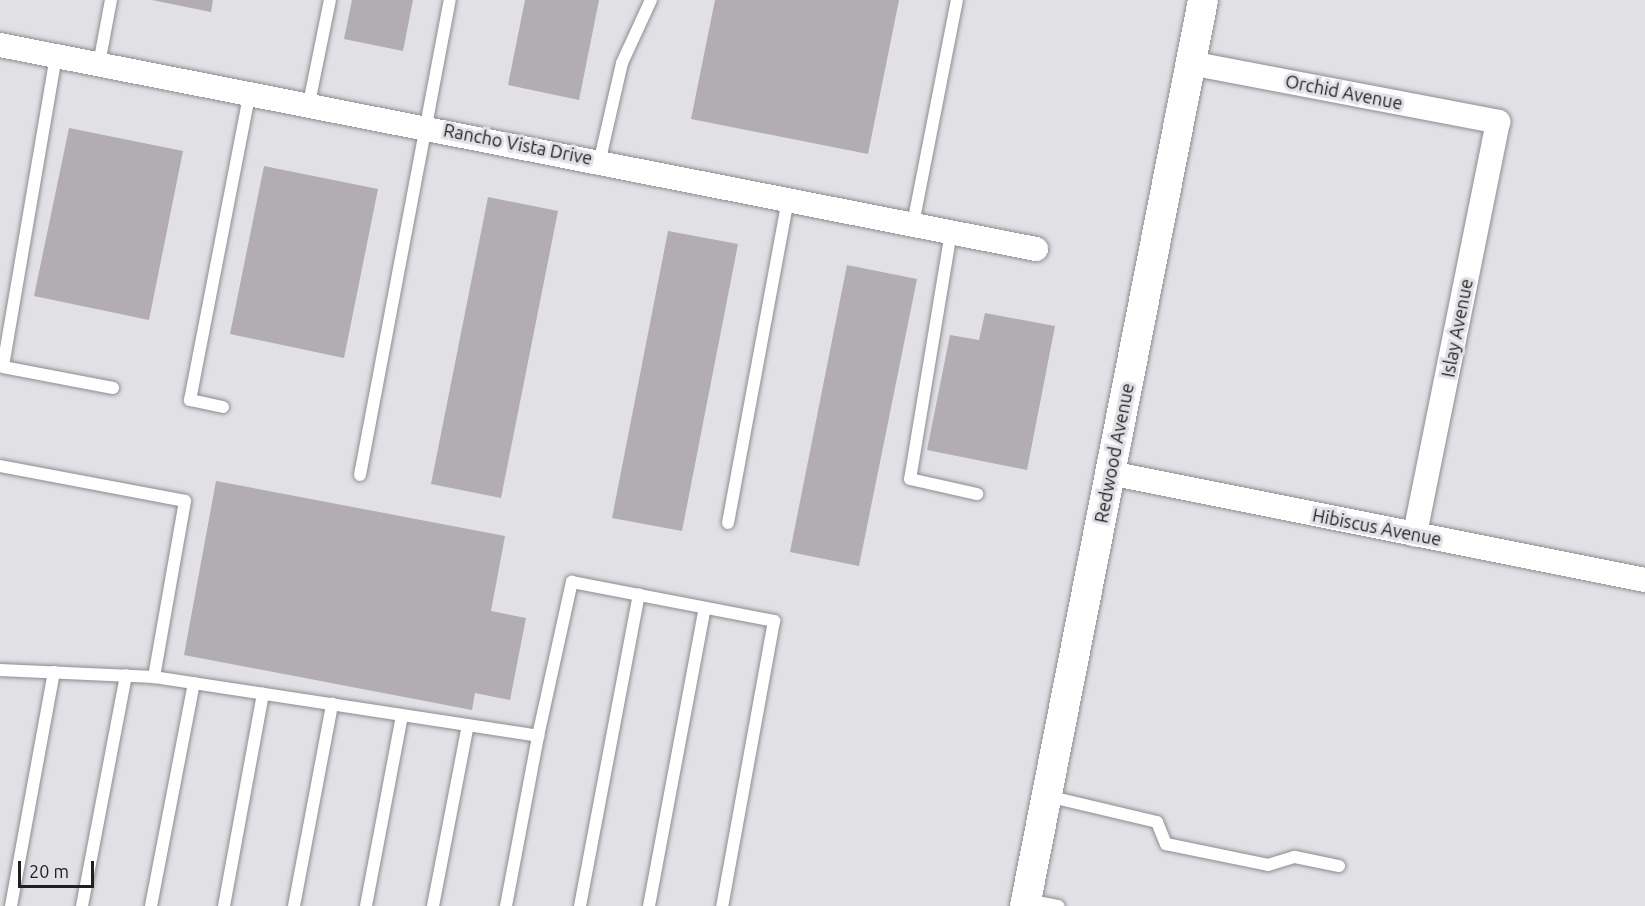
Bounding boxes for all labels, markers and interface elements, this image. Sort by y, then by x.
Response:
street label: Orchid Avenue [1283,70,1405,114]
street label: Rancho Vista Drive [442,119,594,169]
street label: Islay Avenue [1437,277,1477,379]
street label: Redwood Avenue [1090,381,1138,525]
street label: Hibiscus Avenue [1311,504,1443,550]
scale bar [21,849,98,887]
text: 20 m [29,861,69,881]

